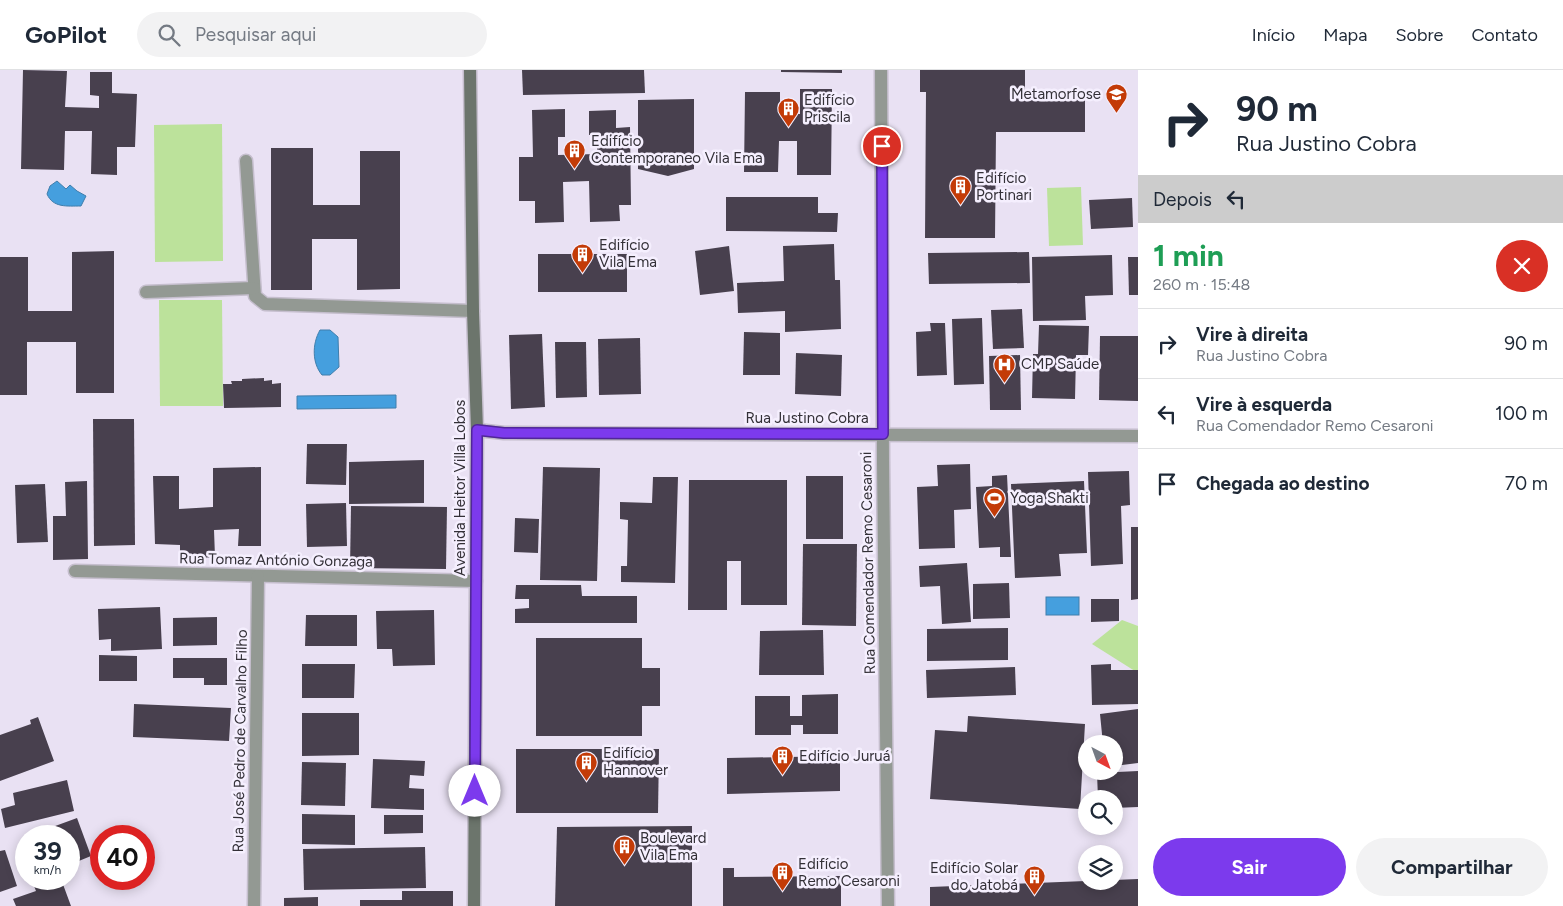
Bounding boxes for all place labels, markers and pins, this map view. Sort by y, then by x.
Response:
school or university icon: Metamorfose [1105,82,1129,113]
place label: Metamorfose [1011,85,1101,103]
place label: Edifício Priscila [804,91,855,126]
building icon: Edifício Priscila [776,97,800,128]
pin [861,125,903,167]
place label: Edifício Contemporaneo Vila Ema [591,132,763,167]
building icon: Edifício Contemporaneo Vila Ema [563,138,587,169]
place label: Edifício Portinari [976,169,1032,204]
building icon: Edifício Portinari [948,175,972,206]
place label: Edifício Vila Ema [599,236,657,271]
building icon: Edifício Vila Ema [571,242,595,273]
hospital icon: CMP Saúde [993,352,1017,383]
place label: CMP Saúde [1021,355,1099,373]
sports icon: Yoga Shakti [982,486,1006,517]
place label: Yoga Shakti [1010,489,1089,507]
place label: Edifício Hannover [603,744,668,779]
building icon: Edifício Juruá [771,744,795,775]
place label: Edifício Juruá [799,747,890,765]
building icon: Edifício Hannover [575,750,599,781]
place label: Boulevard Vila Ema [640,829,707,864]
building icon: Boulevard Vila Ema [612,835,636,866]
place label: Edifício Remo Cesaroni [798,855,900,890]
place label: Edifício Solar do Jatobá [930,859,1018,894]
building icon: Edifício Remo Cesaroni [770,861,794,892]
building icon: Edifício Solar do Jatobá [1022,865,1046,896]

